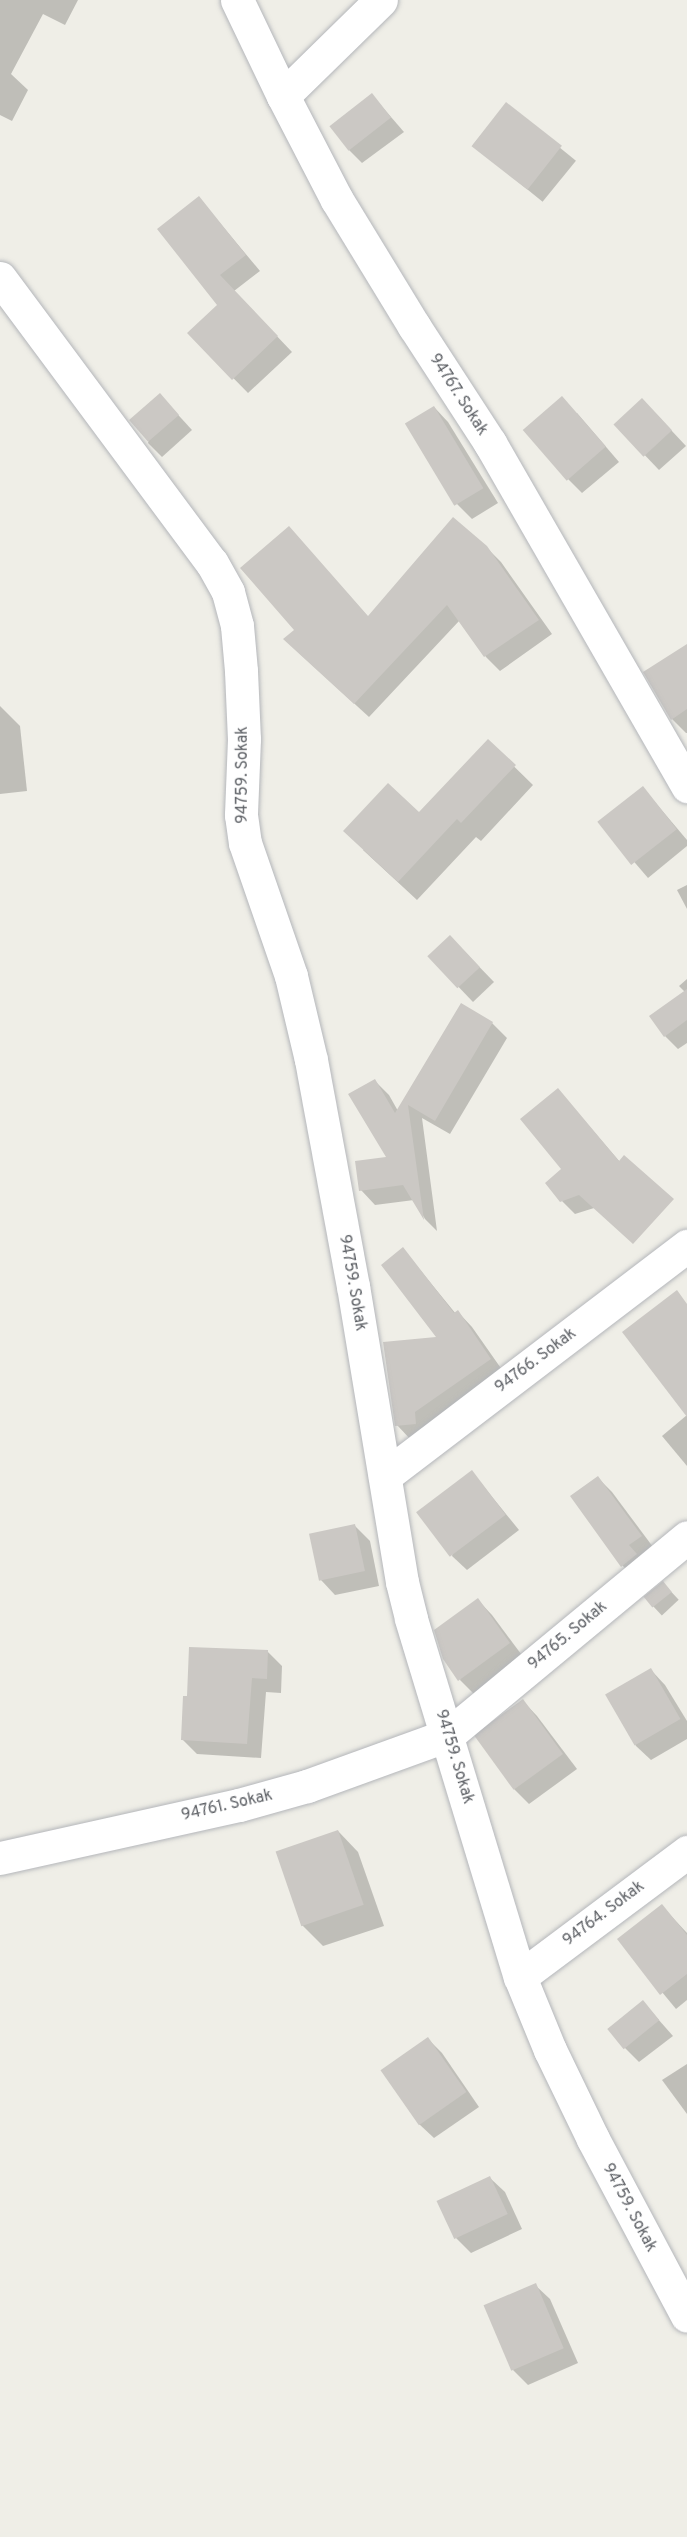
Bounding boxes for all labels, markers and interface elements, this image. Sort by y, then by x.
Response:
street label: 94767. Sokak [424,351,492,439]
street label: 94759. Sokak [233,726,253,824]
street label: 94759. Sokak [334,1233,370,1333]
street label: 94766. Sokak [492,1324,580,1398]
street label: 94765. Sokak [525,1597,611,1675]
street label: 94759. Sokak [431,1708,477,1806]
street label: 94761. Sokak [180,1786,274,1826]
street label: 94764. Sokak [560,1877,648,1951]
street label: 94759. Sokak [598,2160,660,2256]

